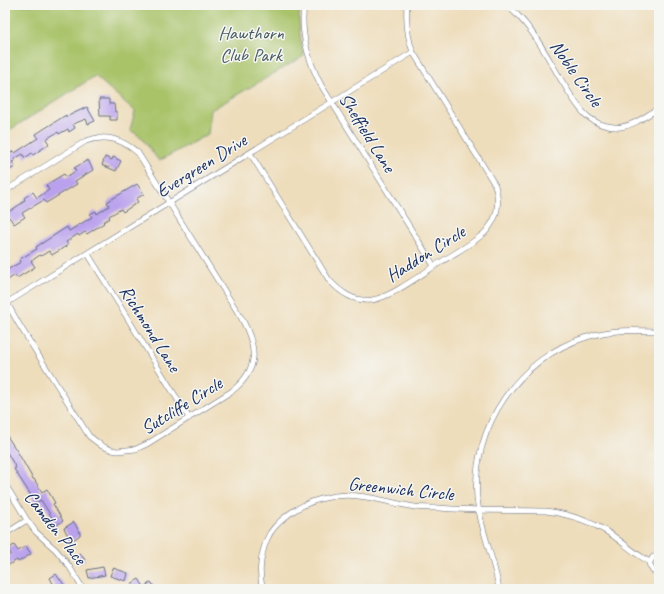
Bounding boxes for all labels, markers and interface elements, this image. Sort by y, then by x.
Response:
park label: Hawthorn Club Park [218,21,284,67]
street label: Noble Circle [545,36,609,113]
street label: Sheffield Lane [333,88,402,178]
street label: Evergreen Drive [152,128,253,203]
street label: Haddon Circle [381,219,471,288]
street label: Richmond Lane [114,281,187,378]
street label: Sutcliffe Circle [136,371,228,440]
street label: Greenwich Circle [347,472,457,507]
street label: Camden Place [19,486,93,571]

